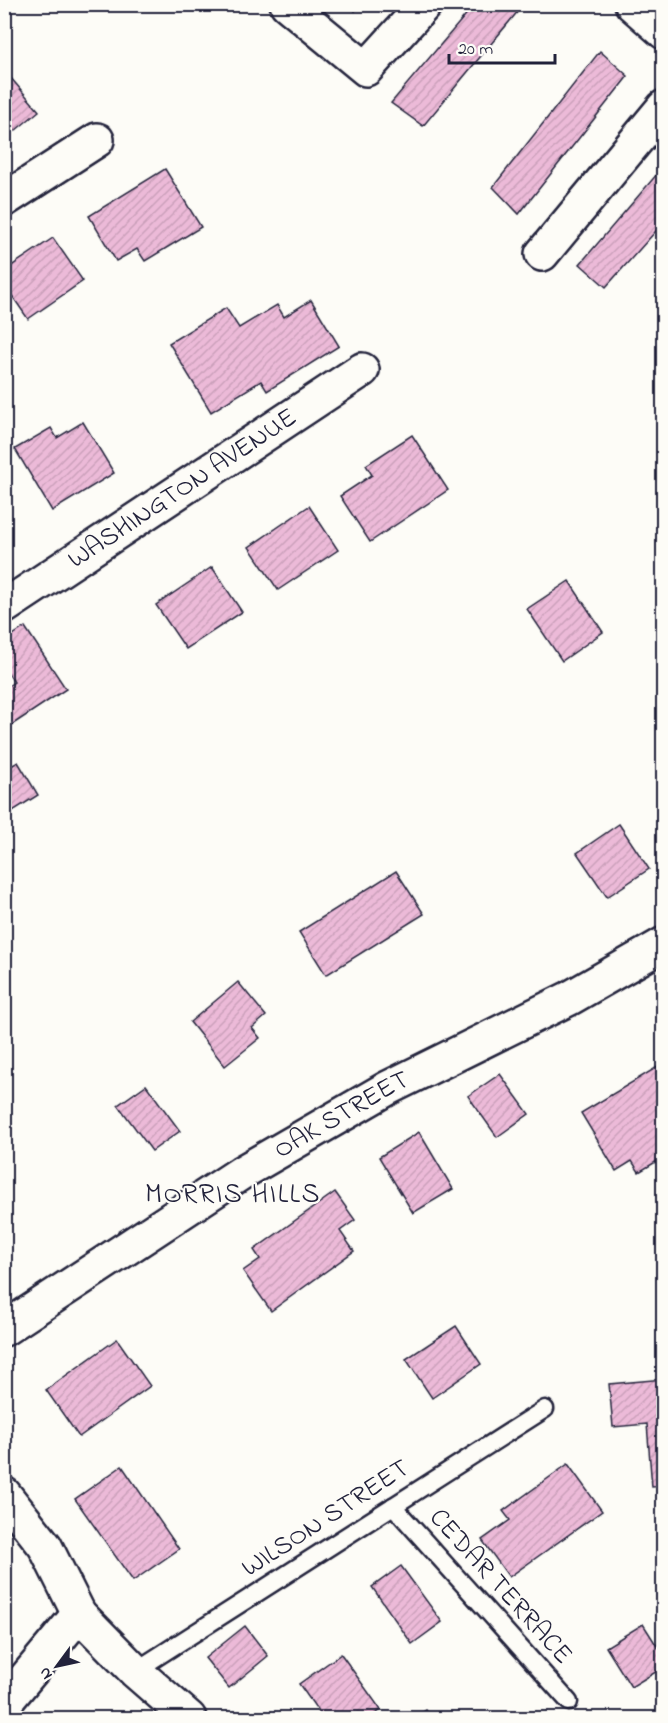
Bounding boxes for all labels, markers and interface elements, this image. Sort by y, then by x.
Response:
scale bar [449,27,556,65]
text: 20 m [458,37,493,63]
street label: WASHINGTON AVENUE [60,399,305,579]
street label: OAK STREET [267,1061,416,1169]
district label: MORRIS HILLS [145,1175,321,1216]
street label: WILSON STREET [234,1450,418,1588]
street label: CEDAR TERRACE [419,1500,581,1674]
north arrow [27,1636,87,1696]
text: N [33,1662,59,1684]

